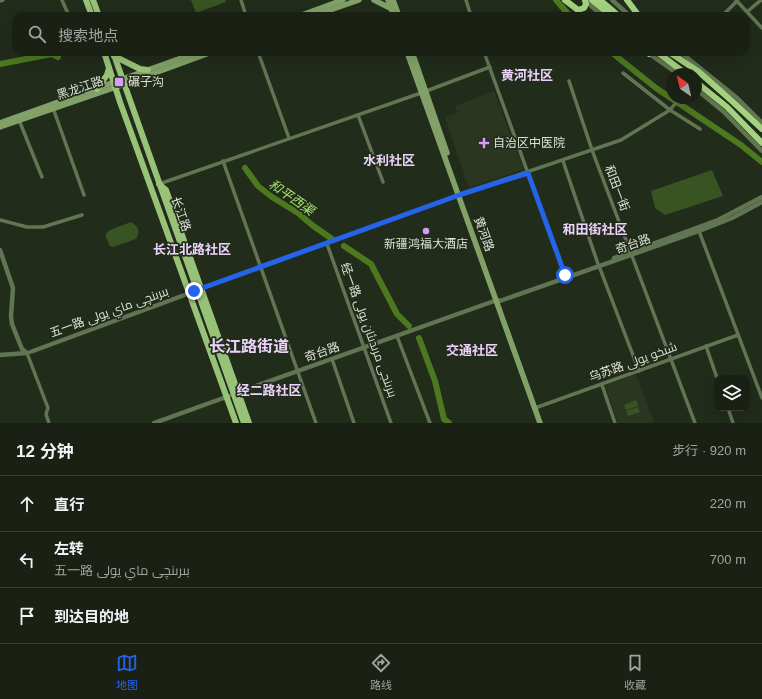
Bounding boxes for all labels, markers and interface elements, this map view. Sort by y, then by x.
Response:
search box [12,12,750,56]
icon: search [26,23,48,45]
text: 搜索地点 [58,27,118,44]
district label: 黄河社区 [501,68,553,83]
north arrow [666,68,702,104]
street label: 黑龙江路 [55,74,105,102]
place label: 碾子沟 [128,75,164,89]
marker: 碾子沟 [113,76,125,88]
place label: 自治区中医院 [493,136,565,150]
marker: 自治区中医院 [478,137,490,149]
district label: 水利社区 [363,153,415,168]
street label: 和田一街 [602,163,632,213]
water label: 和平西渠 [266,176,319,220]
street label: 长江路 [169,195,193,233]
street label: 黄河路 [471,215,497,253]
district label: 和田街社区 [562,222,628,237]
marker: 新疆鸿福大酒店 [421,226,431,236]
street label: 奇台路 [614,232,652,256]
place label: 新疆鸿福大酒店 [384,237,468,251]
district label: 长江北路社区 [153,242,231,257]
street label: 经一路 بىرىنجى مرىدىئان يولى [338,261,400,399]
route start [556,266,574,284]
route end [185,282,203,300]
street label: 五一路 بىرىنچى ماي يولى [48,284,171,343]
district label: 长江路街道 [209,338,289,355]
street label: 奇台路 [303,340,341,364]
street label: 乌苏路 شىخو يولى [587,340,679,384]
district label: 交通社区 [446,343,498,358]
map controls [714,375,750,411]
button: layers [714,375,750,411]
district label: 经二路社区 [236,383,302,398]
text: 12 分钟 [16,442,74,461]
text: 步行 · 920 m [672,443,746,458]
icon: ahead [16,493,38,515]
text: 直行 [54,496,84,513]
text: 220 m [710,496,746,511]
text: 左转 [54,540,84,557]
icon: left [16,549,38,571]
text: 700 m [710,552,746,567]
text: 五一路 بىرىنچى ماي يولى [54,563,190,578]
icon: arrive [16,605,38,627]
text: 到达目的地 [54,608,129,625]
tab: 地图 [116,652,138,692]
tab: 路线 [370,652,392,692]
tab: 收藏 [624,652,646,692]

